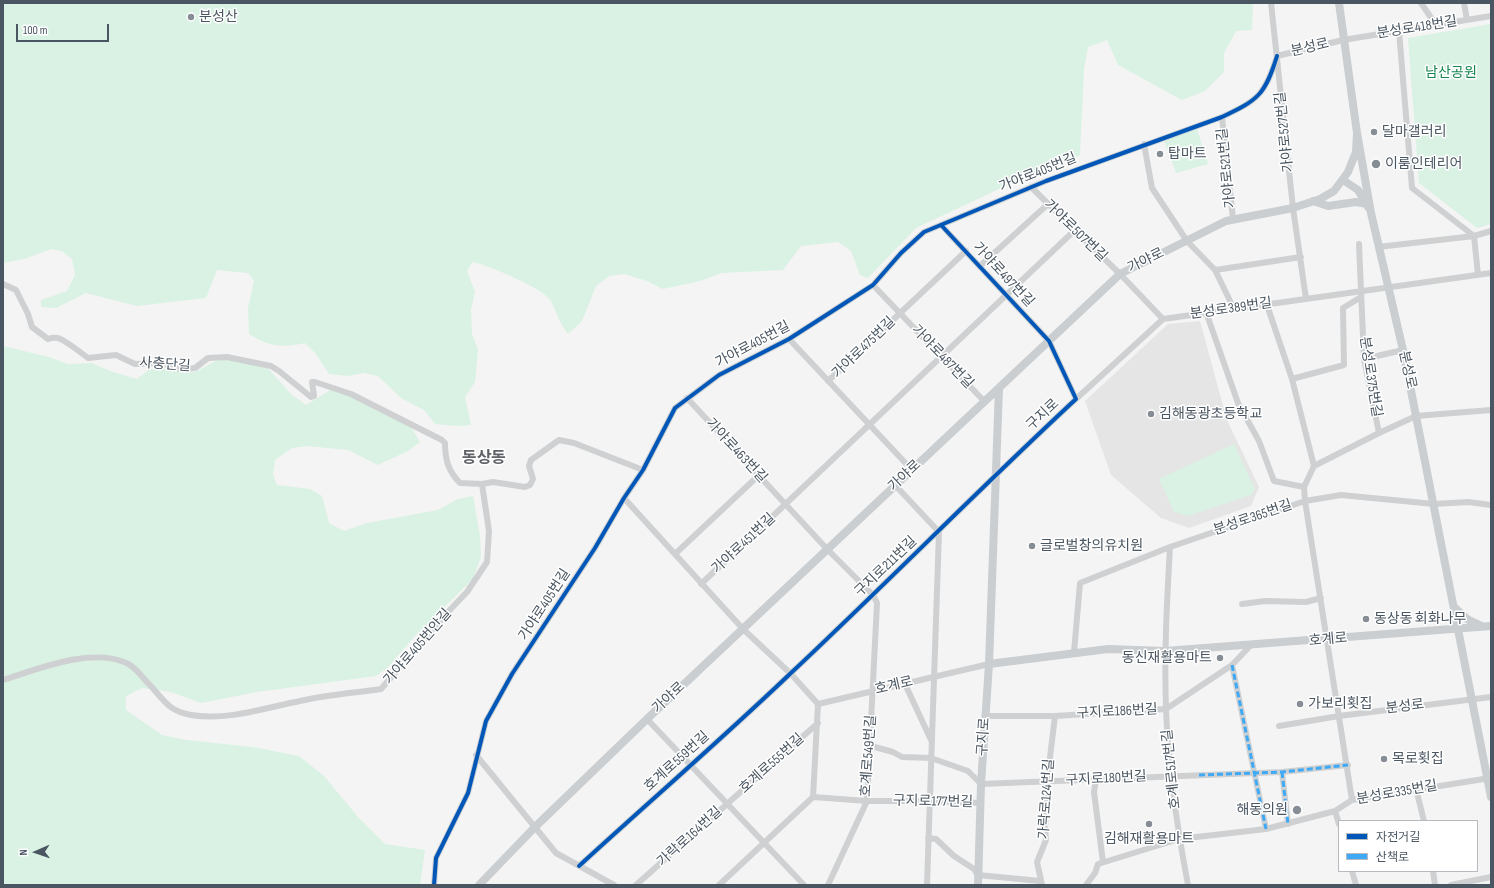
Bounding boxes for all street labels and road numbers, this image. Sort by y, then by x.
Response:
street label: 분성로418번길 [1376,13,1458,43]
street label: 분성로 [1289,35,1331,61]
street label: 가야로527번길 [1272,91,1298,173]
street label: 가야로521번길 [1214,127,1240,209]
street label: 가야로405번길 [997,150,1079,196]
street label: 가야로507번길 [1040,197,1110,265]
street label: 가야로497번길 [969,239,1037,311]
street label: 가야로 [1125,245,1167,277]
street label: 분성로389번길 [1189,295,1273,323]
street label: 가야로475번길 [829,314,899,382]
street label: 가야로405번길 [713,318,793,372]
street label: 가야로487번길 [907,322,977,392]
street label: 분성로375번길 [1355,335,1385,419]
street label: 분성로 [1395,349,1419,391]
street label: 사충단길 [139,355,191,375]
street label: 구지로 [1023,396,1063,434]
street label: 가야로463번길 [702,415,770,487]
street label: 가야로 [885,457,925,495]
street label: 분성로365번길 [1211,497,1295,539]
street label: 가야로451번길 [709,510,779,578]
street label: 구지로211번길 [851,533,921,601]
street label: 가야로405번길 [516,566,574,644]
street label: 가야로405번안길 [381,606,455,688]
street label: 호계로 [1308,630,1348,650]
street label: 호계로 [873,673,915,699]
street label: 가야로 [649,679,689,717]
street label: 분성로 [1385,696,1425,718]
street label: 구지로186번길 [1076,701,1158,723]
street label: 호계로549번길 [858,714,880,798]
street label: 구지로 [974,717,994,757]
street label: 호계로559번길 [641,728,713,796]
street label: 호계로517번길 [1159,728,1185,810]
street label: 호계로555번길 [736,731,808,797]
street label: 가락로124번길 [1036,758,1058,840]
street label: 구지로180번길 [1065,768,1147,790]
street label: 분성로335번길 [1355,778,1439,808]
street label: 구지로177번길 [893,793,973,811]
street label: 가락로164번길 [654,803,726,871]

